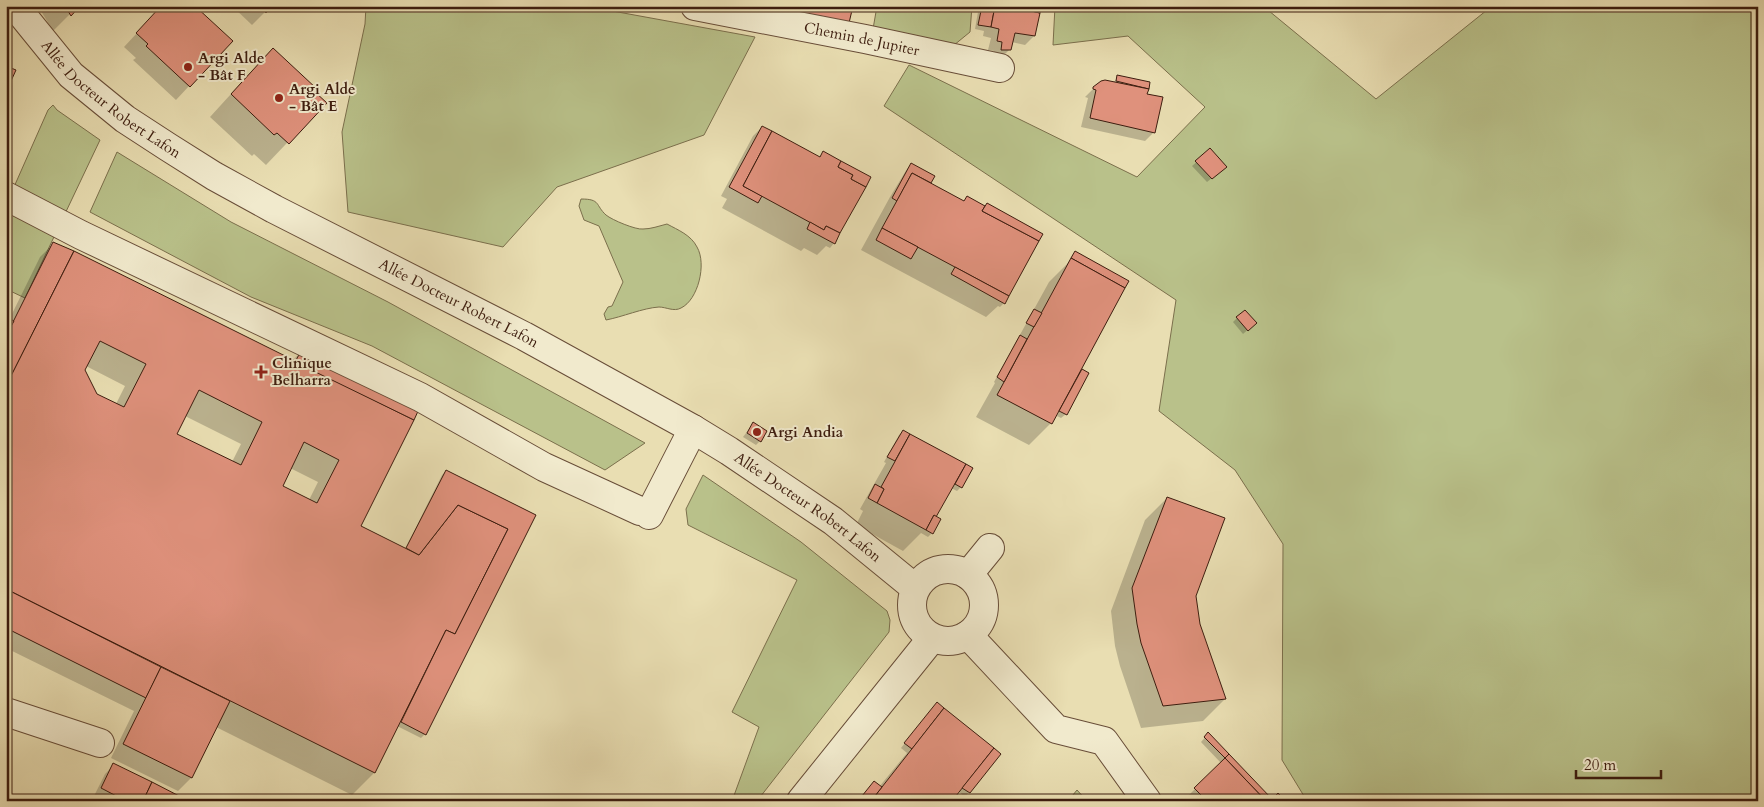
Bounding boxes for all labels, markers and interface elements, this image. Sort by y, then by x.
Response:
street label: Chemin de Jupiter [802,17,922,61]
street label: Allée Docteur Robert Lafon [37,36,185,163]
place label: Argi Alde - Bât F [198,48,265,85]
marker: Argi Alde - Bât F [182,61,194,73]
place label: Argi Alde - Bât E [289,79,356,116]
marker: Argi Alde - Bât E [273,92,285,104]
street label: Allée Docteur Robert Lafon [375,254,543,352]
place label: Clinique Belharra [272,353,332,390]
marker: Clinique Belharra [254,365,268,379]
place label: Argi Andia [767,422,844,442]
marker: Argi Andia [751,426,763,438]
street label: Allée Docteur Robert Lafon [730,447,886,567]
scale bar [1576,747,1662,779]
text: 20 m [1584,755,1616,775]

